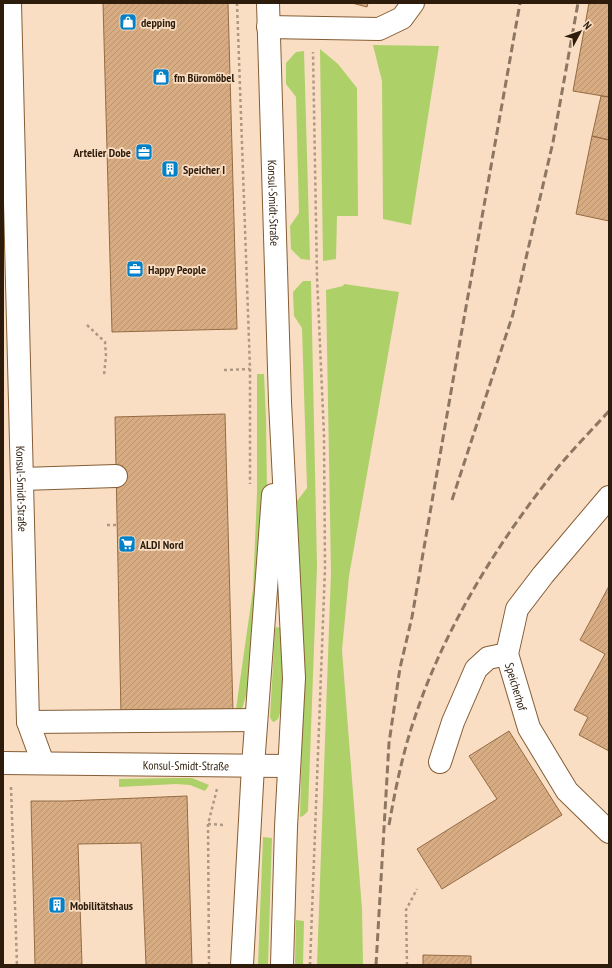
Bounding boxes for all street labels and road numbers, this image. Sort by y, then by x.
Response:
street label: Konsul-Smidt-Straße [265,160,283,246]
street label: Konsul-Smidt-Straße [14,446,31,532]
street label: Speicherhof [502,661,531,713]
street label: Konsul-Smidt-Straße [143,757,229,773]

